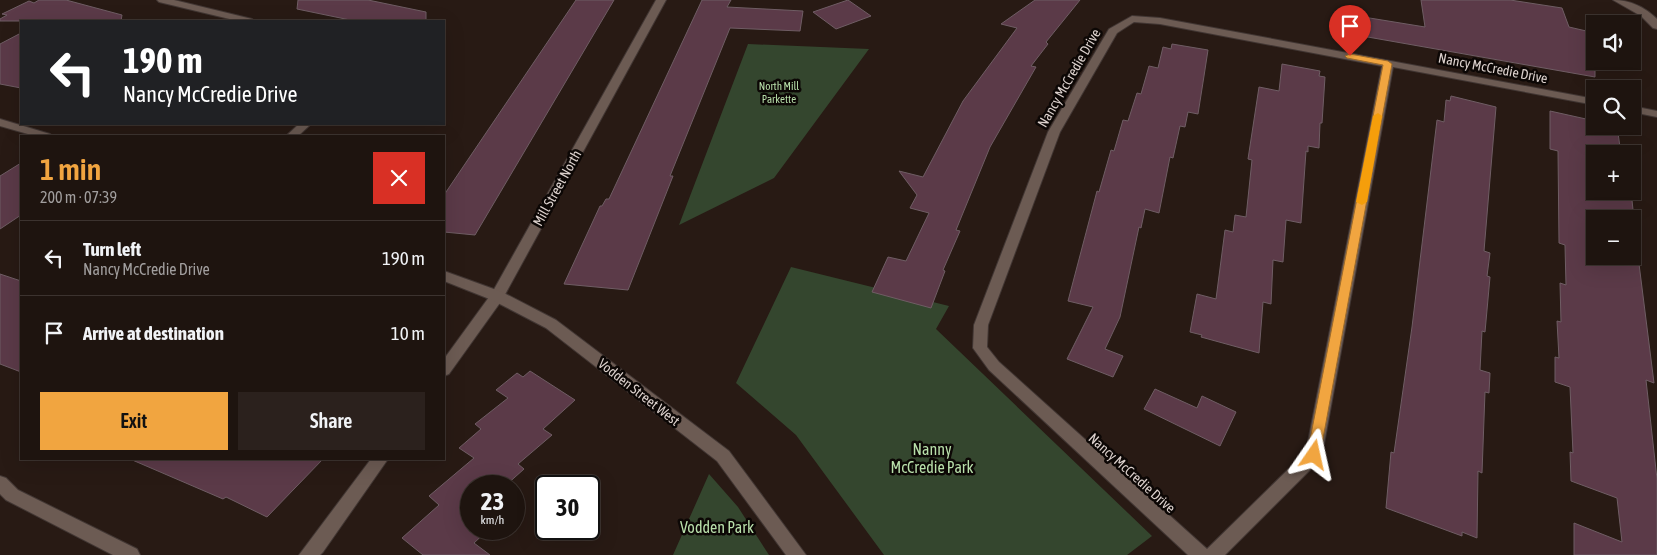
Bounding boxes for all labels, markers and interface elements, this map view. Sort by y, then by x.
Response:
pin [1329,5,1371,56]
icon: arrive [1336,12,1364,40]
map controls [1586,15,1641,265]
button: sound [1586,15,1641,70]
street label: Nancy McCredie Drive [1034,26,1104,130]
icon: left [40,40,105,105]
text: 190 m [123,40,202,80]
street label: Nancy McCredie Drive [1437,50,1549,86]
park label: North Mill Parkette [759,80,799,105]
button: search [1586,80,1641,135]
text: Nancy McCredie Drive [123,81,297,107]
button: + [1586,145,1641,200]
street label: Mill Street North [530,147,584,229]
text: 1 min [40,152,101,186]
button: close [373,152,425,204]
text: 200 m · 07:39 [40,188,117,206]
button: − [1586,210,1641,265]
text: Turn left [83,238,141,260]
icon: left [40,244,68,272]
text: 190 m [382,247,425,269]
text: Nancy McCredie Drive [83,260,210,278]
icon: arrive [40,319,68,347]
text: Arrive at destination [83,322,224,344]
text: 10 m [391,322,425,344]
street label: Vodden Street West [595,355,683,429]
button: Exit [40,392,228,450]
button: Share [238,392,425,450]
position arrow [1287,428,1339,480]
street label: Nancy McCredie Drive [1085,430,1179,516]
park label: Nanny McCredie Park [890,440,974,476]
speed limit sign: 30 [535,475,600,540]
text: 23 [481,487,504,515]
text: km/h [481,513,504,527]
park label: Vodden Park [680,518,754,536]

